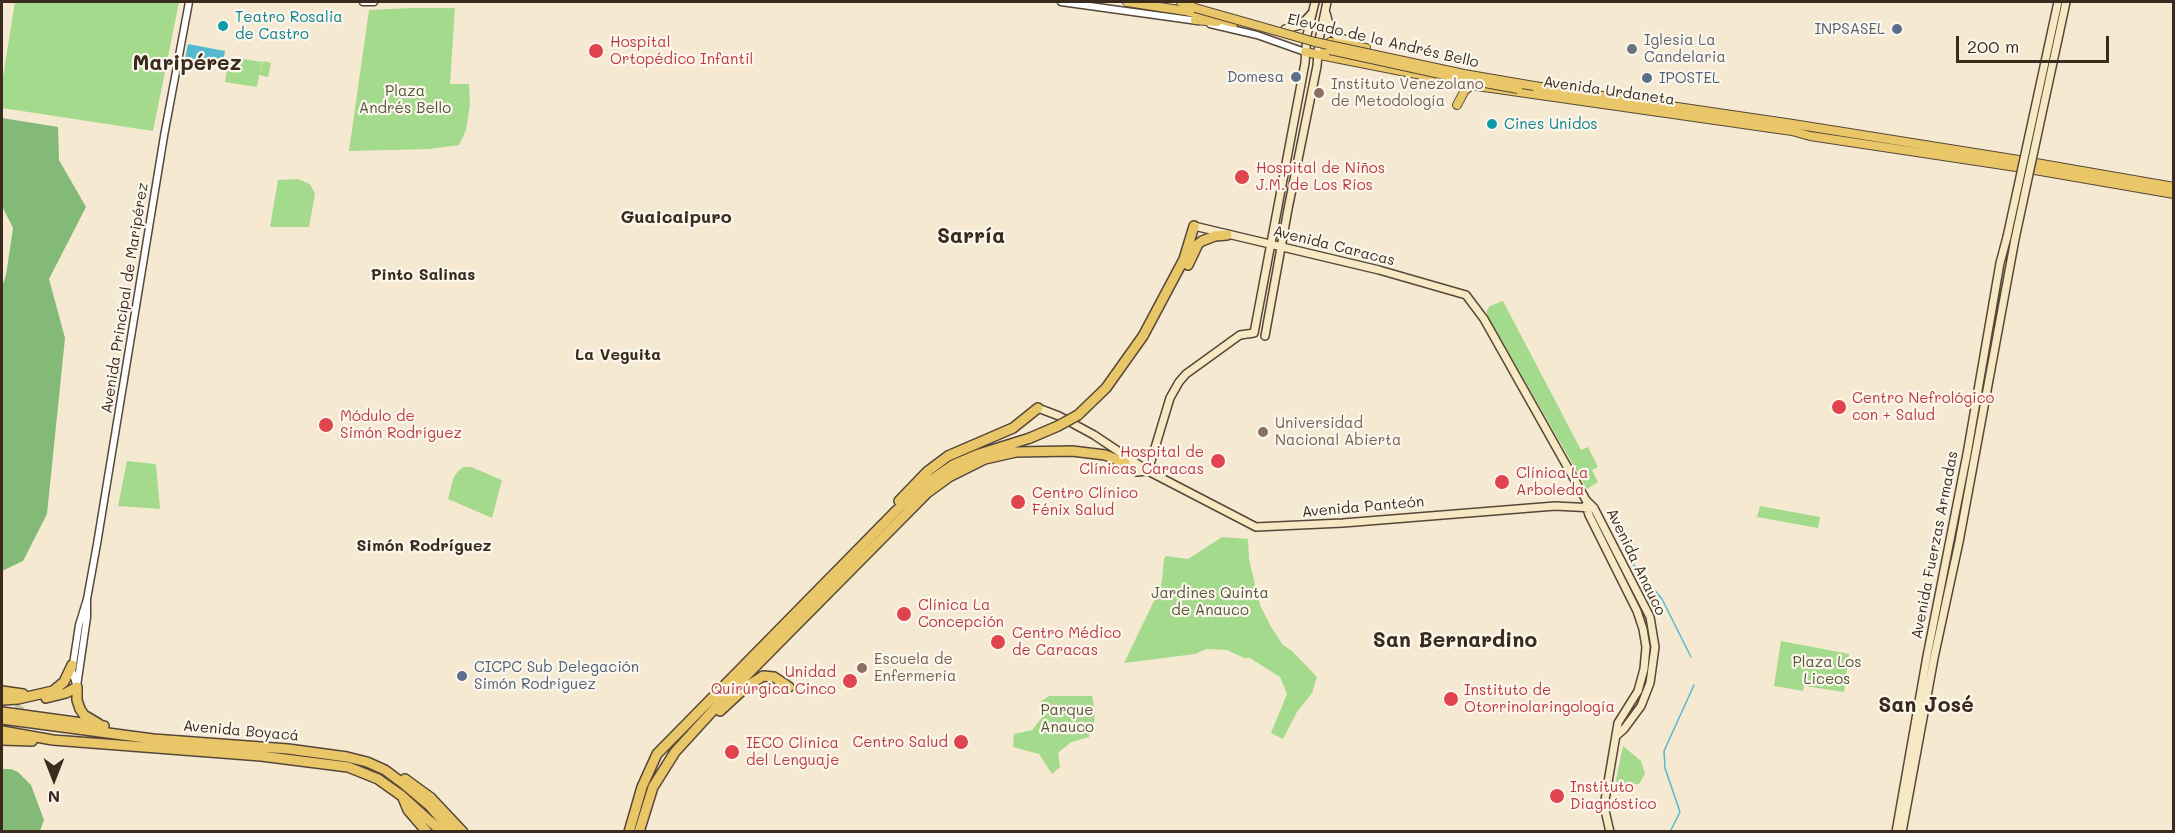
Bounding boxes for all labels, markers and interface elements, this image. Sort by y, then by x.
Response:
place label: Teatro Rosalia de Castro [235,8,343,43]
street label: Elevado de la Andrés Bello [1285,10,1481,72]
marker: Teatro Rosalia de Castro [216,19,230,33]
place label: INPSASEL [1814,20,1885,38]
marker: INPSASEL [1890,22,1904,36]
scale bar [1959,24,2112,62]
place label: Iglesia La Candelaria [1644,31,1726,66]
place label: Hospital Ortopédico Infantil [610,33,753,68]
text: 200 m [1967,34,2019,58]
marker: Hospital Ortopédico Infantil [587,42,605,60]
marker: Iglesia La Candelaria [1625,42,1639,56]
district label: Maripérez [133,51,241,77]
place label: Domesa [1227,68,1284,86]
place label: IPOSTEL [1659,69,1720,87]
marker: Domesa [1289,70,1303,84]
marker: IPOSTEL [1640,71,1654,85]
street label: Avenida Urdaneta [1542,73,1676,109]
place label: Instituto Venezolano de Metodología [1331,75,1484,110]
park label: Plaza Andrés Bello [359,82,451,117]
marker: Instituto Venezolano de Metodología [1312,86,1326,100]
place label: Cines Unidos [1504,115,1598,133]
marker: Cines Unidos [1485,117,1499,131]
place label: Hospital de Niños J.M. de Los Ríos [1256,159,1385,194]
marker: Hospital de Niños J.M. de Los Ríos [1233,168,1251,186]
street label: Avenida Principal de Maripérez [98,181,152,415]
district label: Guaicaipuro [620,206,732,228]
street label: Avenida Caracas [1271,222,1397,270]
district label: Sarría [937,224,1005,250]
district label: Pinto Salinas [371,265,475,285]
district label: La Veguita [575,345,661,365]
place label: Centro Nefrológico con + Salud [1852,389,1994,424]
marker: Centro Nefrológico con + Salud [1830,398,1848,416]
place label: Módulo de Simón Rodríguez [340,407,462,442]
place label: Universidad Nacional Abierta [1275,414,1401,449]
marker: Módulo de Simón Rodríguez [317,416,335,434]
marker: Universidad Nacional Abierta [1256,425,1270,439]
place label: Hospital de Clínicas Caracas [1079,443,1204,478]
street label: Avenida Fuerzas Armadas [1908,449,1962,641]
marker: Hospital de Clínicas Caracas [1209,452,1227,470]
place label: Clínica La Arboleda [1516,464,1588,499]
marker: Clínica La Arboleda [1493,473,1511,491]
place label: Centro Clínico Fénix Salud [1032,484,1138,519]
marker: Centro Clínico Fénix Salud [1009,493,1027,511]
street label: Avenida Panteón [1301,493,1425,521]
street label: Avenida Anauco [1602,506,1670,618]
district label: Simón Rodríguez [357,536,491,556]
park label: Jardines Quinta de Anauco [1151,584,1269,619]
place label: Clínica La Concepción [918,596,1004,631]
marker: Clínica La Concepción [895,605,913,623]
place label: Centro Médico de Caracas [1012,624,1121,659]
district label: San Bernardino [1373,628,1537,654]
marker: Centro Médico de Caracas [989,633,1007,651]
place label: Escuela de Enfermería [874,650,956,685]
park label: Plaza Los Liceos [1793,653,1861,688]
place label: CICPC Sub Delegación Simón Rodríguez [474,658,639,693]
marker: Escuela de Enfermería [855,661,869,675]
place label: Unidad Quirúrgica Cinco [711,663,836,698]
marker: CICPC Sub Delegación Simón Rodríguez [455,669,469,683]
marker: Unidad Quirúrgica Cinco [841,672,859,690]
place label: Instituto de Otorrinolaringología [1464,681,1615,716]
marker: Instituto de Otorrinolaringología [1442,690,1460,708]
district label: San José [1878,693,1974,719]
park label: Parque Anauco [1040,701,1094,736]
street label: Avenida Boyacá [182,717,300,745]
place label: Centro Salud [853,733,948,751]
marker: Centro Salud [952,733,970,751]
place label: IECO Clínica del Lenguaje [746,734,839,769]
marker: IECO Clínica del Lenguaje [723,743,741,761]
north arrow [24,749,84,809]
place label: Instituto Diagnóstico [1570,778,1656,813]
text: N [48,787,60,808]
marker: Instituto Diagnóstico [1548,787,1566,805]

